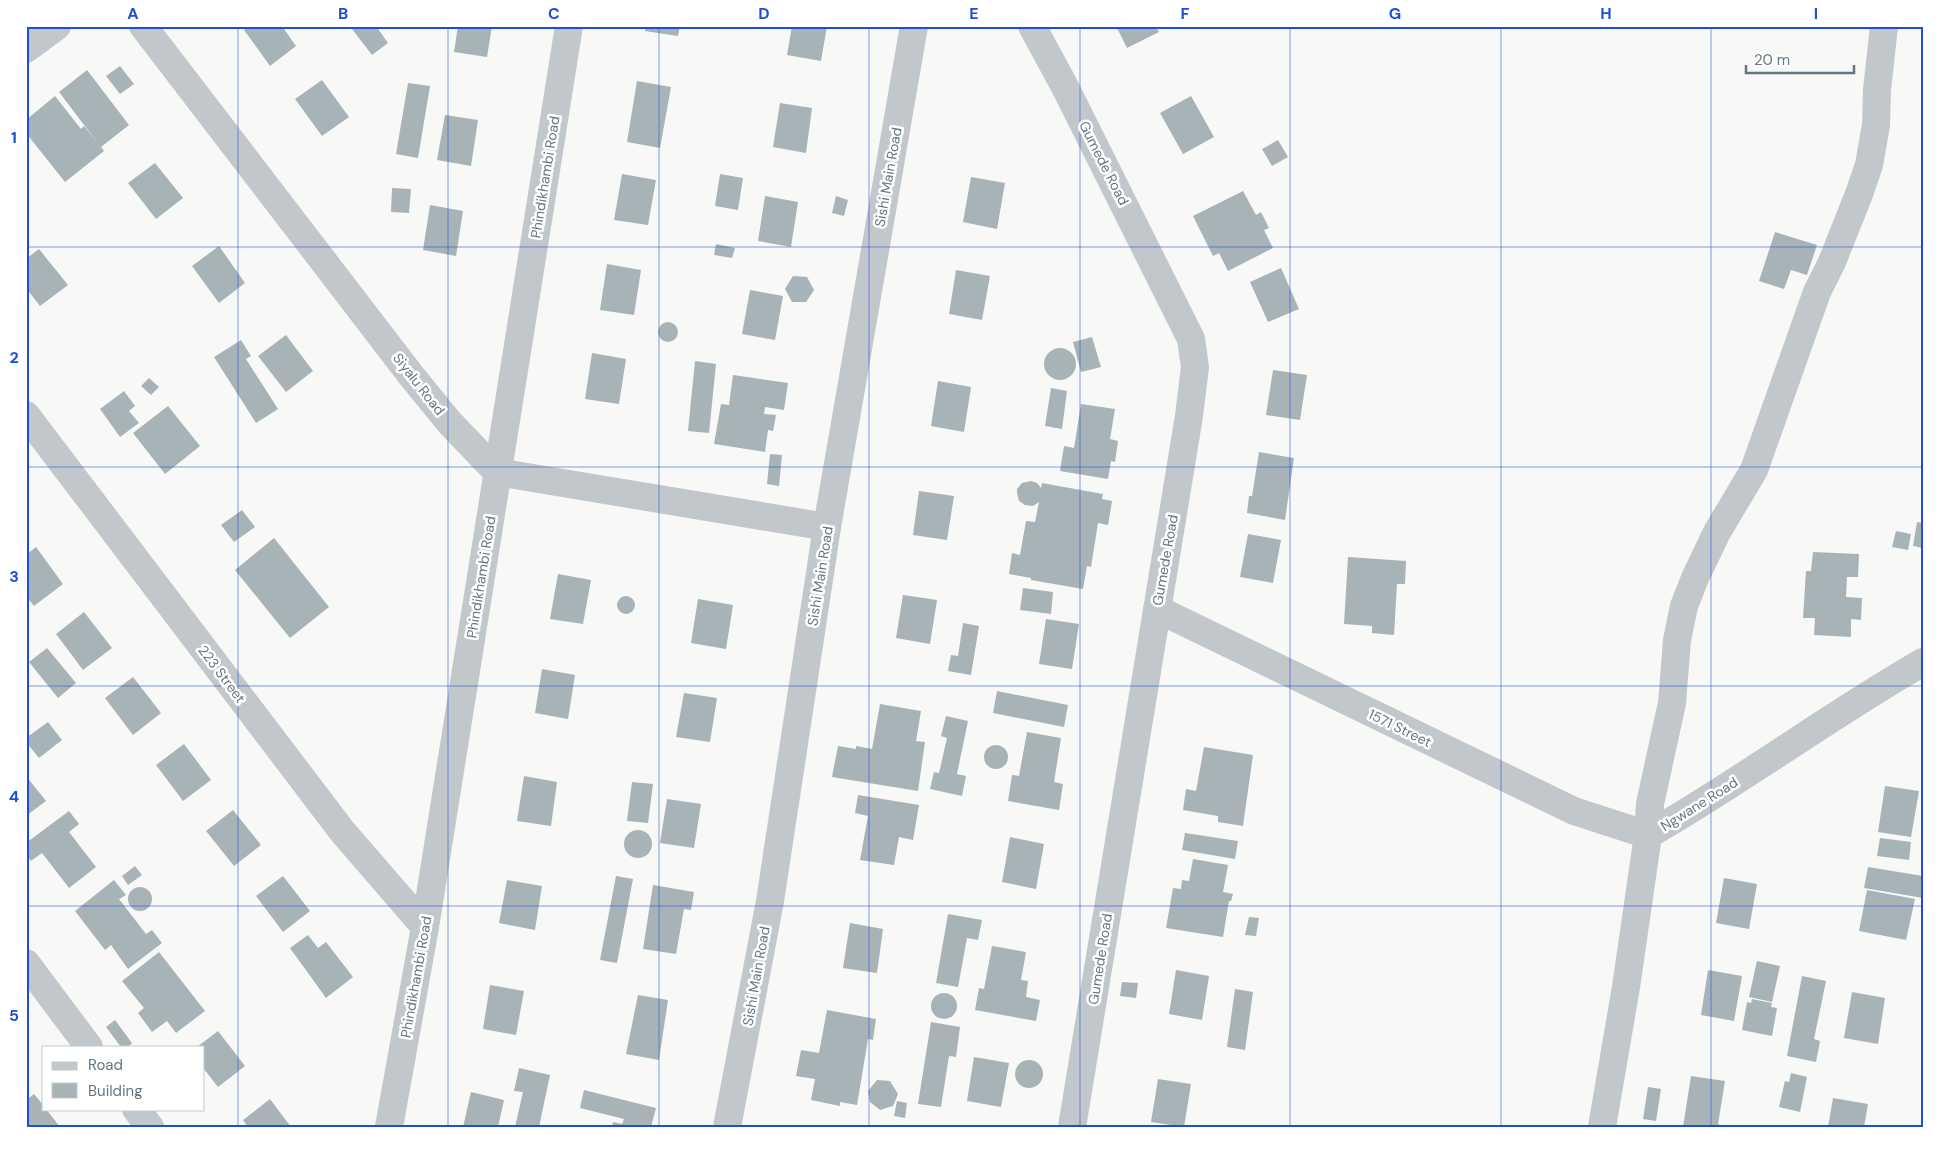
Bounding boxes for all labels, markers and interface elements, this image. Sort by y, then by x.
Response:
text: A [127,3,139,24]
text: B [338,3,348,24]
text: C [548,3,560,24]
text: D [758,3,770,24]
text: E [969,3,979,24]
text: F [1181,3,1190,24]
text: G [1389,3,1401,24]
text: H [1600,3,1612,24]
text: I [1814,3,1818,24]
scale bar [1746,42,1854,74]
text: 20 m [1754,50,1790,70]
street label: Phindikhambi Road [526,115,564,239]
street label: Gumede Road [1075,118,1133,208]
street label: Sishi Main Road [870,126,906,228]
text: 1 [11,127,17,148]
text: 2 [9,347,19,368]
street label: Siyalu Road [389,349,449,419]
street label: Gumede Road [1148,513,1182,607]
street label: Phindikhambi Road [462,515,500,639]
street label: Sishi Main Road [803,525,837,627]
text: 3 [9,566,19,587]
street label: 223 Street [194,642,250,706]
street label: 1571 Street [1366,705,1434,751]
street label: Ngwane Road [1657,773,1741,835]
text: 4 [9,786,19,807]
street label: Gumede Road [1084,912,1116,1006]
street label: Phindikhambi Road [396,915,436,1039]
street label: Sishi Main Road [738,925,774,1027]
text: 5 [9,1005,19,1026]
legend [42,1046,205,1110]
text: Road [88,1055,123,1075]
text: Building [88,1081,143,1101]

